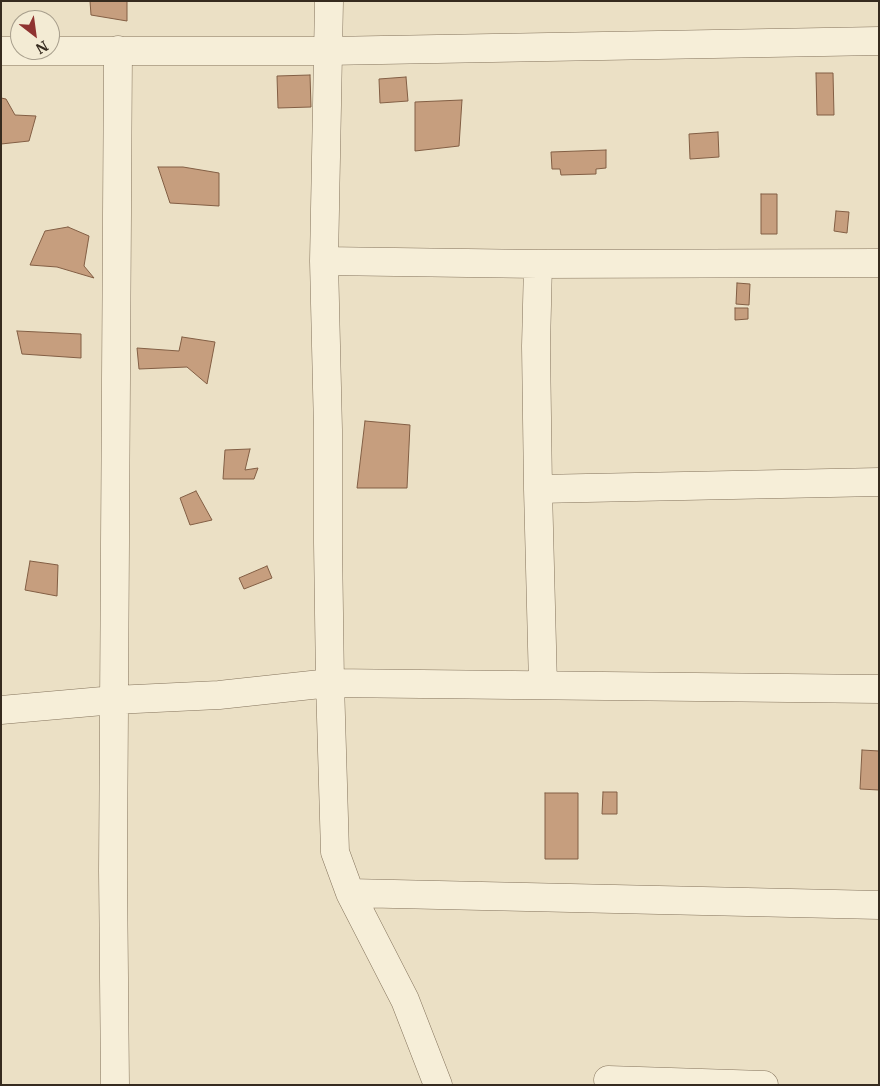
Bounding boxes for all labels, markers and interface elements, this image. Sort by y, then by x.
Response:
north arrow [10,10,60,60]
text: N [33,37,51,58]

